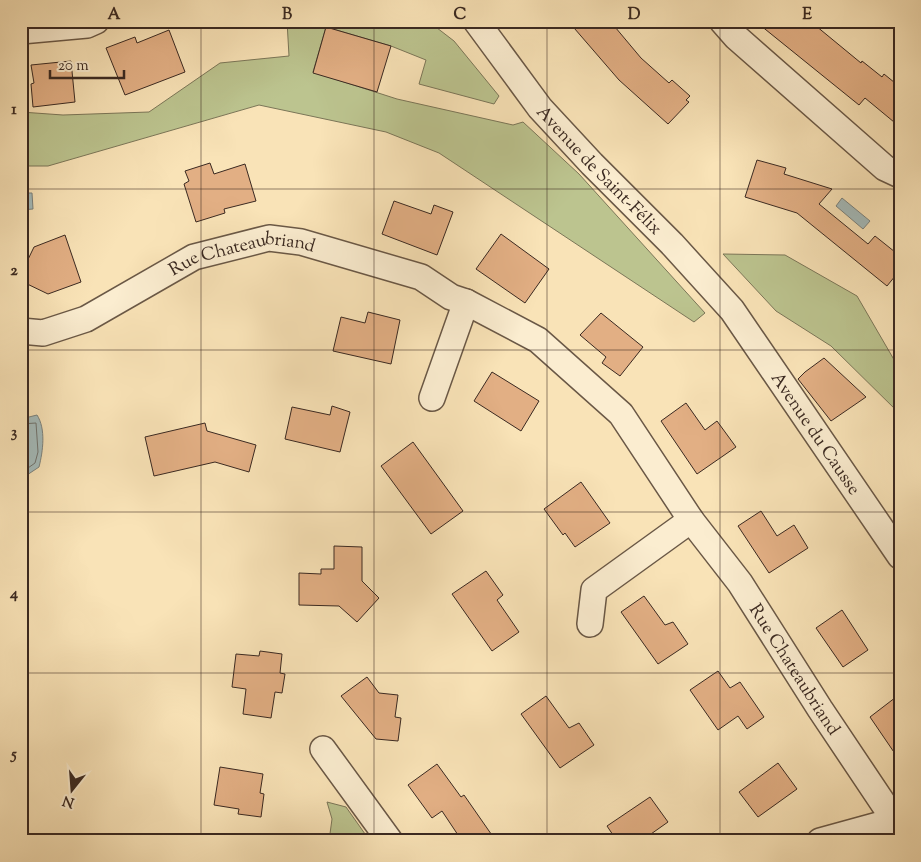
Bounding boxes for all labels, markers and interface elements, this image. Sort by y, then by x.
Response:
text: A [108,4,121,27]
text: B [282,4,292,27]
text: C [454,4,467,27]
text: D [628,4,641,27]
text: E [802,4,812,27]
scale bar [50,48,124,80]
text: 20 m [58,56,89,77]
text: 1 [11,99,17,122]
street label: Avenue de Saint-Félix [529,101,667,242]
street label: Rue Chateaubriand [164,227,318,284]
text: 2 [10,260,18,283]
street label: Avenue du Causse [763,368,866,501]
text: 3 [11,422,18,445]
text: 4 [9,583,18,606]
street label: Rue Chateaubriand [741,599,845,741]
text: 5 [9,744,17,767]
north arrow [48,764,98,814]
text: N [61,789,77,812]

